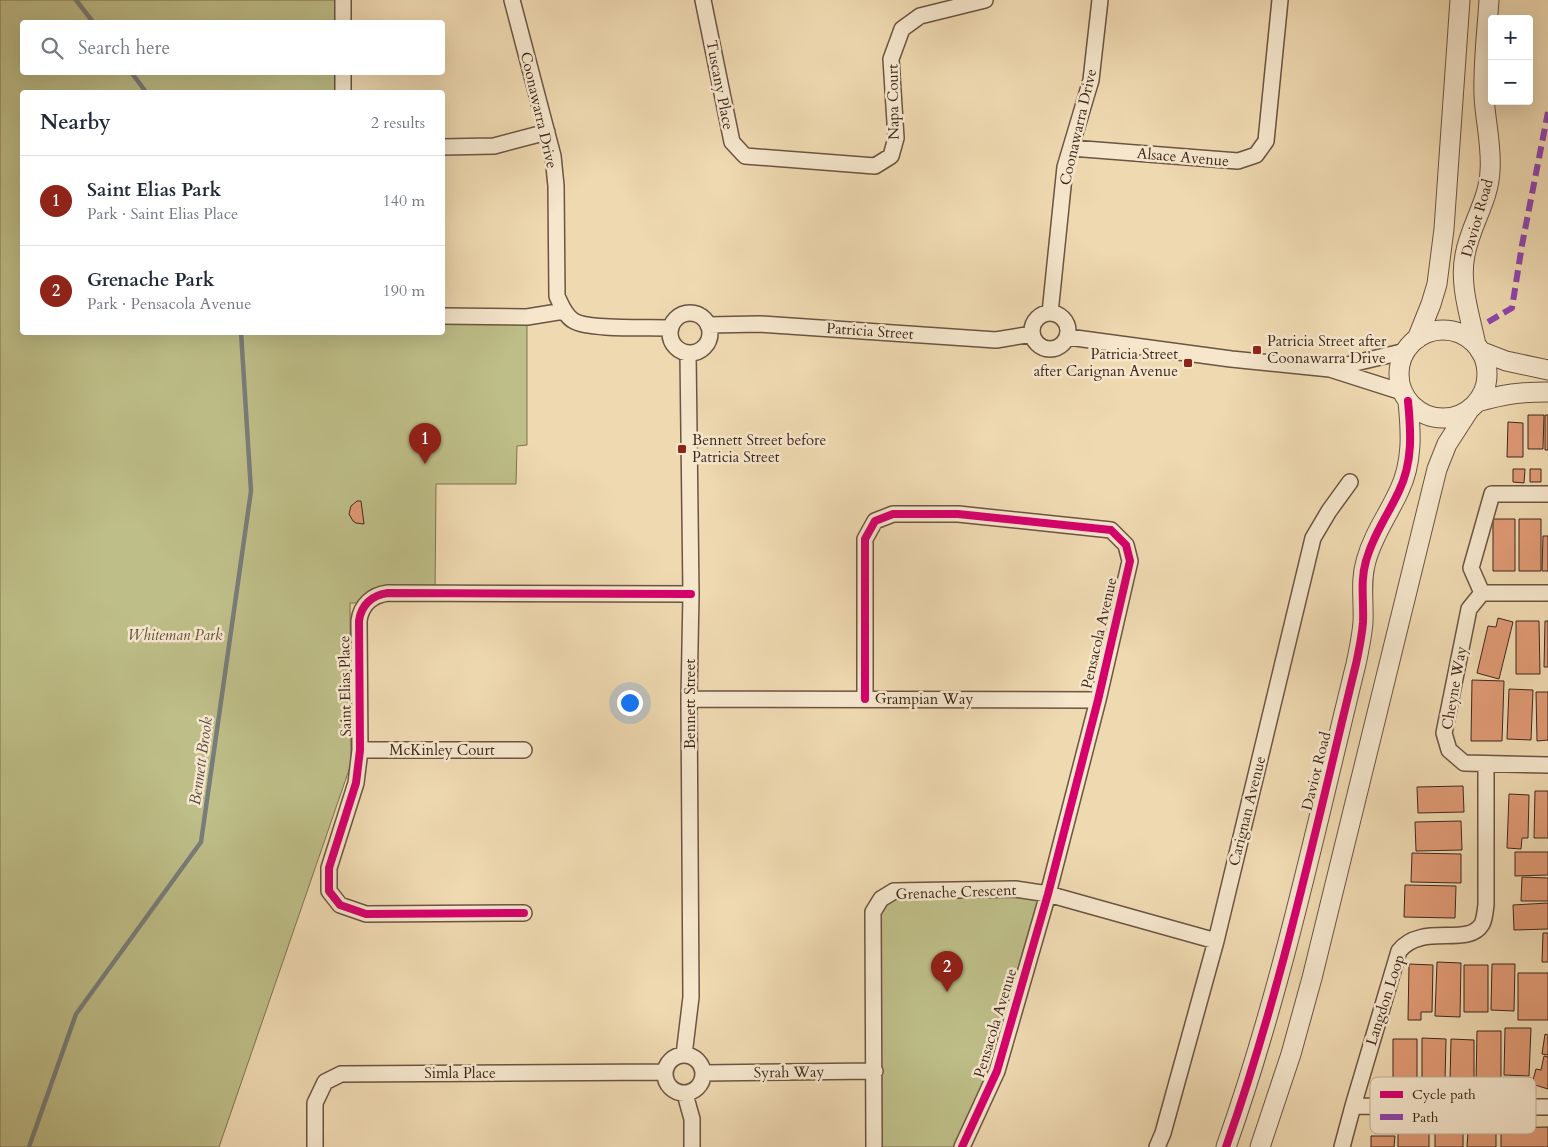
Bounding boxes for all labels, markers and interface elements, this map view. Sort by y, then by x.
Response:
map controls [1488,15,1533,105]
button: + [1488,15,1533,60]
search box [20,20,445,75]
icon: search [38,34,66,62]
text: Search here [78,35,170,61]
street label: Tuscany Place [702,38,739,132]
street label: Coonawarra Drive [516,50,562,170]
button: − [1488,60,1533,105]
street label: Napa Court [882,64,904,140]
street label: Coonawarra Drive [1055,67,1101,187]
text: Nearby [40,108,111,137]
text: 2 results [371,112,425,134]
street label: Alsace Avenue [1136,143,1230,171]
text: Saint Elias Park [87,177,221,203]
street label: Daviot Road [1456,177,1498,259]
text: 1 [52,190,60,212]
text: 140 m [383,190,425,212]
text: Park · Saint Elias Place [87,203,238,225]
text: Grenache Park [87,267,215,293]
text: 2 [52,280,60,302]
text: 190 m [383,280,425,302]
text: Park · Pensacola Avenue [87,293,252,315]
street label: Patricia Street [826,318,915,344]
place label: Patricia Street after Coonawarra Drive [1267,331,1387,368]
place label: Patricia Street after Carignan Avenue [1034,344,1178,381]
marker: Patricia Street after Coonawarra Drive [1251,344,1263,356]
marker: Patricia Street after Carignan Avenue [1182,357,1194,369]
pin: 1 [409,423,441,464]
place label: Bennett Street before Patricia Street [692,430,827,467]
marker: Bennett Street before Patricia Street [676,443,688,455]
street label: Pensacola Avenue [1076,575,1122,691]
park label: Whiteman Park [128,625,223,645]
street label: Saint Elias Place [334,635,356,737]
street label: Cheyne Way [1437,644,1471,731]
street label: Bennett Street [680,659,700,749]
street label: Grampian Way [875,689,973,709]
your location [617,690,643,716]
water label: Bennett Brook [184,716,218,807]
street label: Daviot Road [1297,730,1335,812]
street label: McKinley Court [389,740,495,760]
street label: Carignan Avenue [1224,754,1270,868]
street label: Grenache Crescent [895,880,1017,904]
pin: 2 [931,951,963,992]
street label: Langdon Loop [1361,952,1409,1048]
street label: Pensacola Avenue [969,966,1021,1080]
street label: Syrah Way [754,1061,825,1083]
street label: Simla Place [424,1063,496,1083]
legend [1370,1077,1536,1134]
text: Cycle path [1412,1085,1476,1104]
text: Path [1412,1108,1439,1127]

